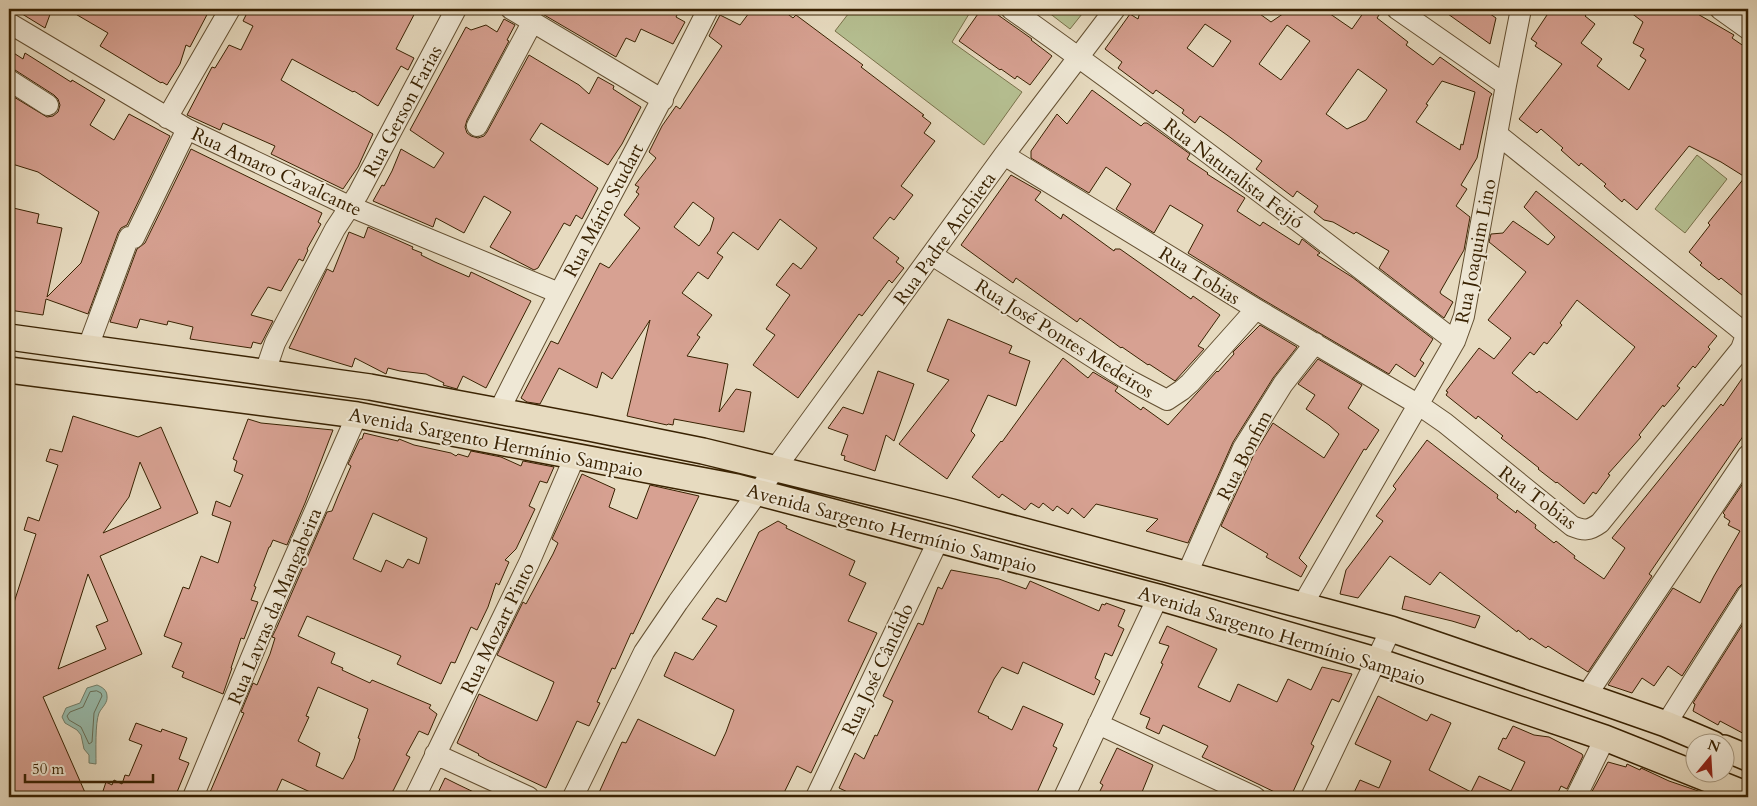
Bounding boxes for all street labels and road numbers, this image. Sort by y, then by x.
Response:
street label: Rua Gerson Farias [357,41,449,182]
street label: Rua Naturalista Feijó [1158,113,1309,235]
street label: Rua Amaro Cavalcante [187,121,366,223]
street label: Rua Mário Studart [558,139,650,282]
street label: Rua Padre Anchieta [888,167,1002,310]
street label: Rua Joaquim Lino [1449,177,1503,326]
street label: Rua Tobias [1154,241,1245,311]
street label: Rua José Pontes Medeiros [970,273,1159,405]
street label: Avenida Sargento Hermínio Sampaio [346,402,645,484]
street label: Rua Bonfim [1211,405,1279,505]
street label: Rua Tobias [1493,460,1582,536]
street label: Avenida Sargento Hermínio Sampaio [744,478,1040,580]
street label: Rua Lavras da Mangabeira [222,504,328,709]
street label: Rua Mozart Pinto [455,558,541,699]
street label: Avenida Sargento Hermínio Sampaio [1135,580,1429,692]
street label: Rua José Cândido [836,599,920,740]

